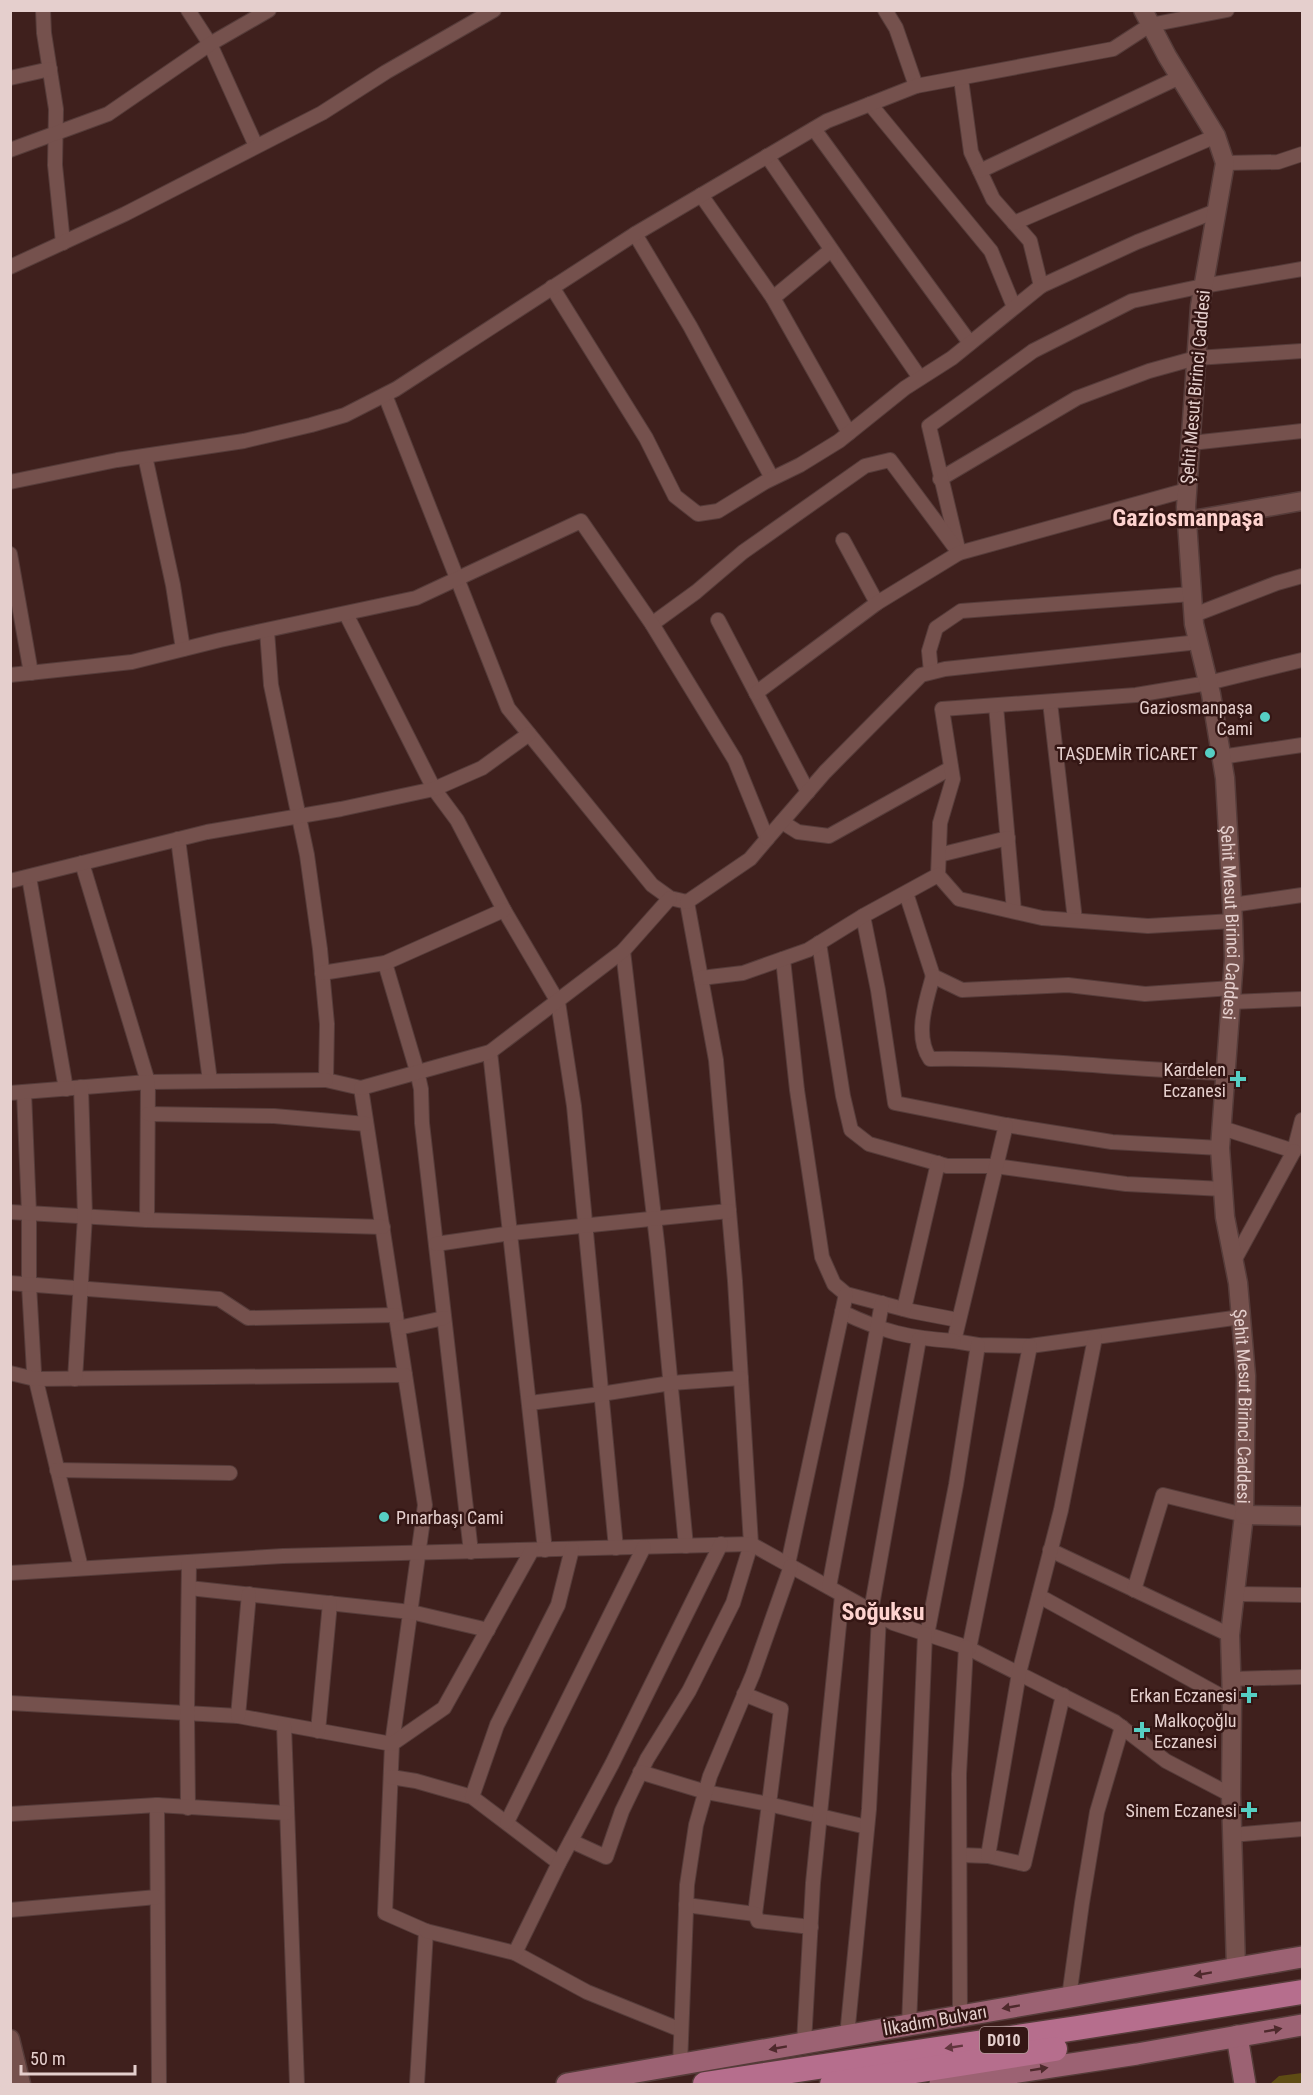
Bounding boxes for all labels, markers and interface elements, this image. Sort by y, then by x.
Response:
street label: Şehit Mesut Birinci Caddesi [1176,289,1214,485]
district label: Gaziosmanpaşa [1112,504,1264,532]
place label: Gaziosmanpaşa Cami [1139,697,1253,739]
marker: Gaziosmanpaşa Cami [1258,710,1272,724]
place label: TAŞDEMİR TİCARET [1056,743,1198,764]
marker: TAŞDEMİR TİCARET [1203,746,1217,760]
street label: Şehit Mesut Birinci Caddesi [1217,825,1245,1021]
place label: Kardelen Eczanesi [1163,1059,1226,1101]
marker: Kardelen Eczanesi [1231,1072,1245,1086]
street label: Şehit Mesut Birinci Caddesi [1230,1308,1257,1504]
place label: Pınarbaşı Cami [396,1507,504,1528]
marker: Pınarbaşı Cami [377,1510,391,1524]
district label: Soğuksu [842,1598,924,1626]
place label: Erkan Eczanesi [1130,1685,1237,1706]
marker: Erkan Eczanesi [1242,1688,1256,1702]
place label: Malkoçoğlu Eczanesi [1154,1710,1237,1752]
marker: Malkoçoğlu Eczanesi [1135,1723,1149,1737]
place label: Sinem Eczanesi [1126,1800,1237,1821]
marker: Sinem Eczanesi [1242,1803,1256,1817]
one-way arrow [1194,1970,1213,1979]
street label: İlkadım Bulvarı [882,2001,988,2039]
one-way arrow [1002,2003,1021,2012]
one-way arrow [1264,2025,1283,2034]
road number: D010 [980,2027,1028,2053]
scale bar [21,2038,135,2076]
one-way arrow [945,2043,964,2052]
one-way arrow [768,2044,787,2053]
text: 50 m [30,2048,65,2069]
one-way arrow [1030,2065,1049,2074]

